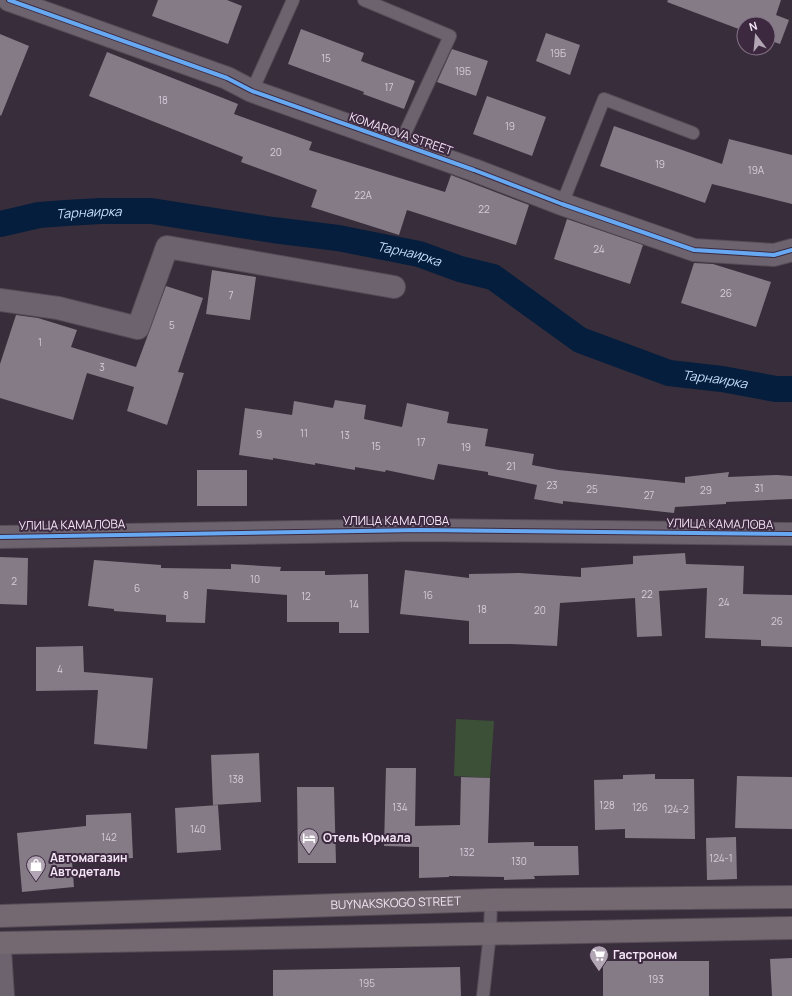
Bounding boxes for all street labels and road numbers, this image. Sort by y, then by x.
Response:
street label: KOMAROVA STREET [347,108,456,159]
street label: УЛИЦА КАМАЛОВА [343,512,450,529]
street label: УЛИЦА КАМАЛОВА [667,514,774,533]
street label: УЛИЦА КАМАЛОВА [18,515,126,534]
street label: BUYNAKSKOGO STREET [330,892,462,913]

